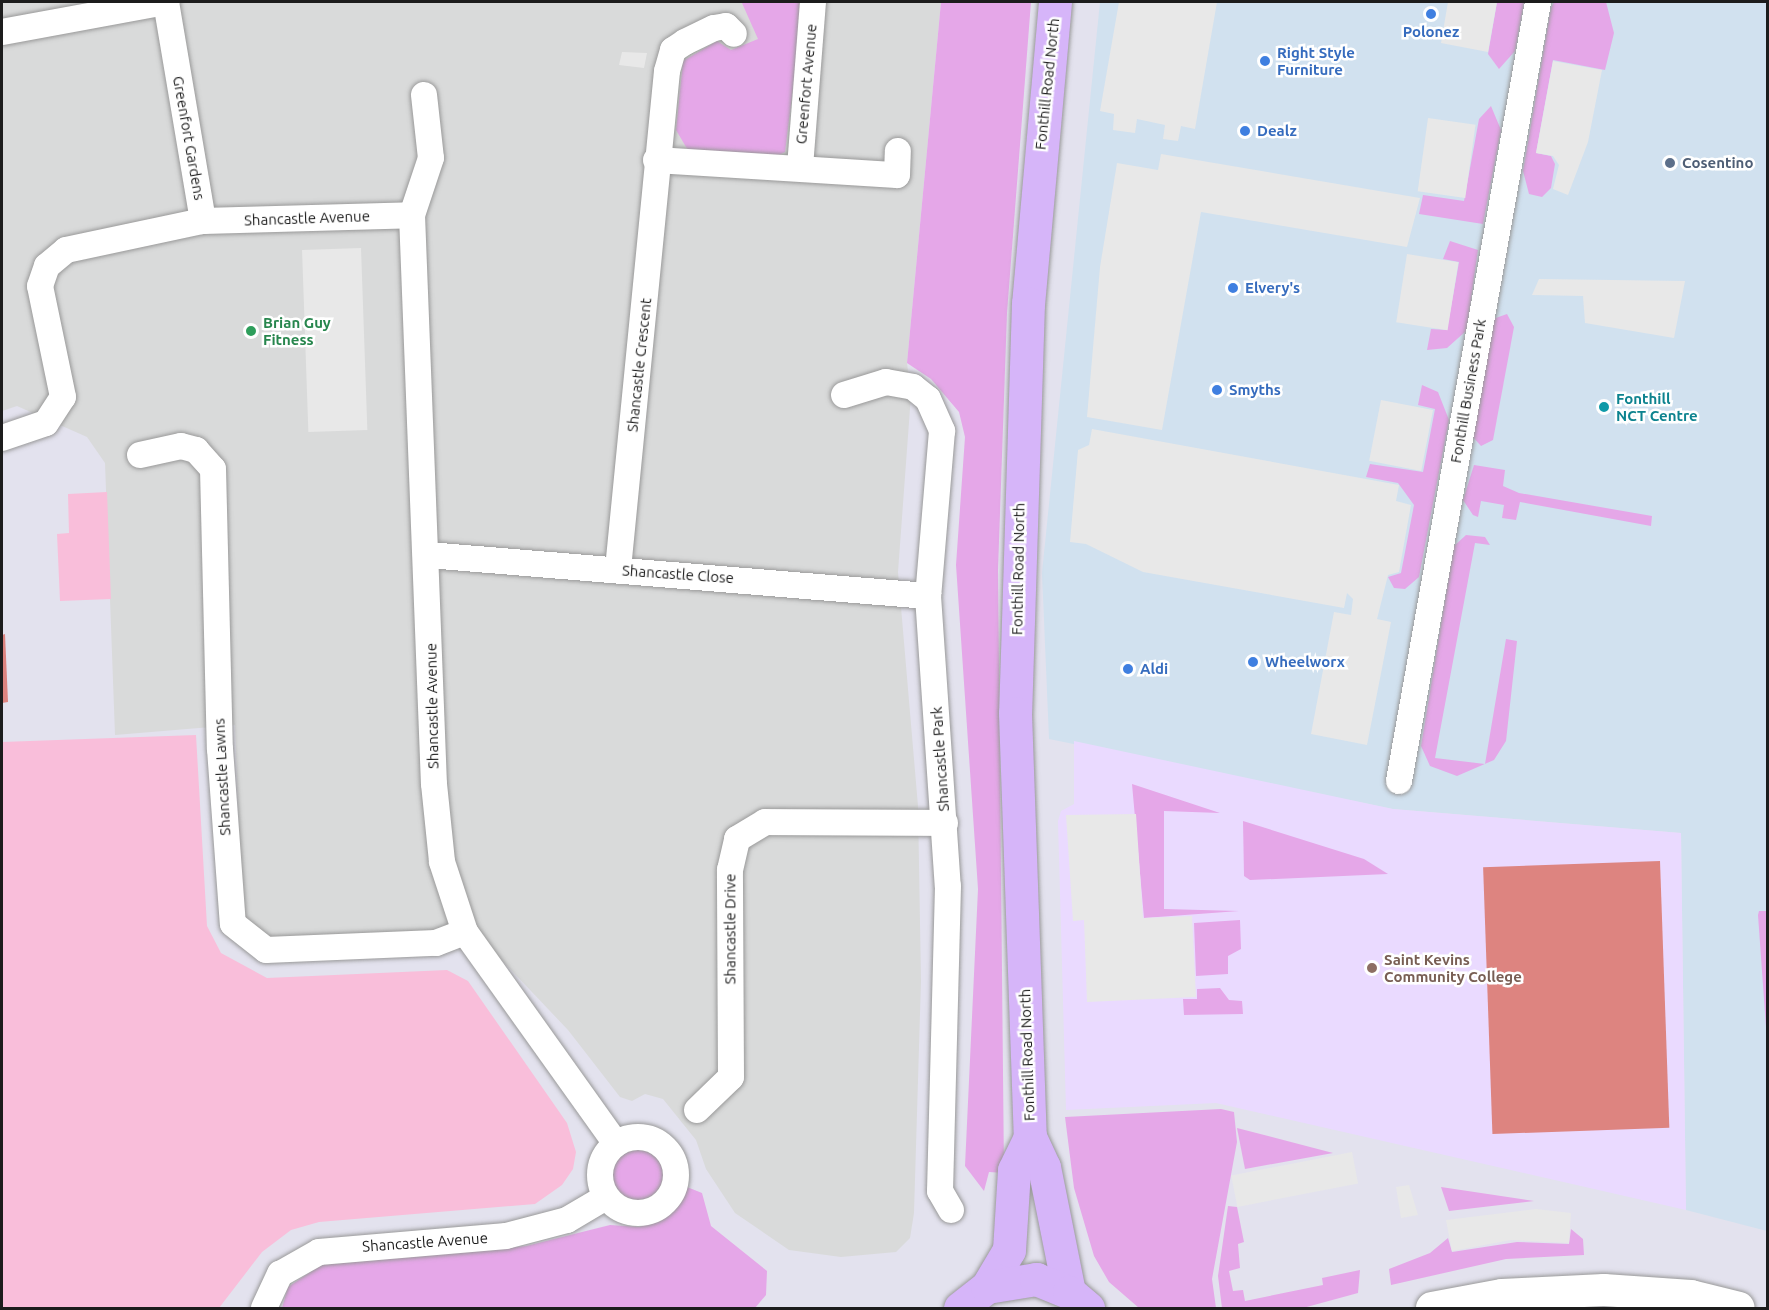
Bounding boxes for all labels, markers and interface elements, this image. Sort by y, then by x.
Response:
marker: Polonez [1424,7,1438,21]
street label: Fonthill Road North [1031,17,1063,151]
street label: Greenfort Avenue [792,23,820,145]
place label: Polonez [1403,23,1459,41]
place label: Right Style Furniture [1277,43,1355,78]
marker: Right Style Furniture [1258,54,1272,68]
street label: Greenfort Gardens [169,75,209,201]
place label: Dealz [1257,122,1297,140]
marker: Dealz [1238,124,1252,138]
place label: Cosentino [1682,154,1753,172]
marker: Cosentino [1663,156,1677,170]
street label: Shancastle Avenue [244,207,370,229]
place label: Elvery's [1245,279,1300,297]
marker: Elvery's [1226,281,1240,295]
street label: Shancastle Crescent [623,297,655,433]
place label: Brian Guy Fitness [263,313,331,348]
street label: Fonthill Business Park [1446,318,1490,464]
marker: Brian Guy Fitness [244,324,258,338]
place label: Smyths [1229,381,1281,399]
marker: Smyths [1210,383,1224,397]
place label: Fonthill NCT Centre [1616,389,1698,424]
marker: Fonthill NCT Centre [1597,400,1611,414]
street label: Fonthill Road North [1008,503,1028,635]
street label: Shancastle Close [621,561,735,587]
street label: Shancastle Avenue [422,643,442,769]
place label: Wheelworx [1265,653,1345,671]
marker: Wheelworx [1246,655,1260,669]
place label: Aldi [1140,660,1168,678]
marker: Aldi [1121,662,1135,676]
street label: Shancastle Park [927,706,953,812]
street label: Shancastle Lawns [210,718,234,836]
street label: Shancastle Drive [721,874,739,984]
place label: Saint Kevins Community College [1384,950,1522,985]
marker: Saint Kevins Community College [1365,961,1379,975]
street label: Fonthill Road North [1016,989,1038,1121]
street label: Shancastle Avenue [362,1229,488,1255]

